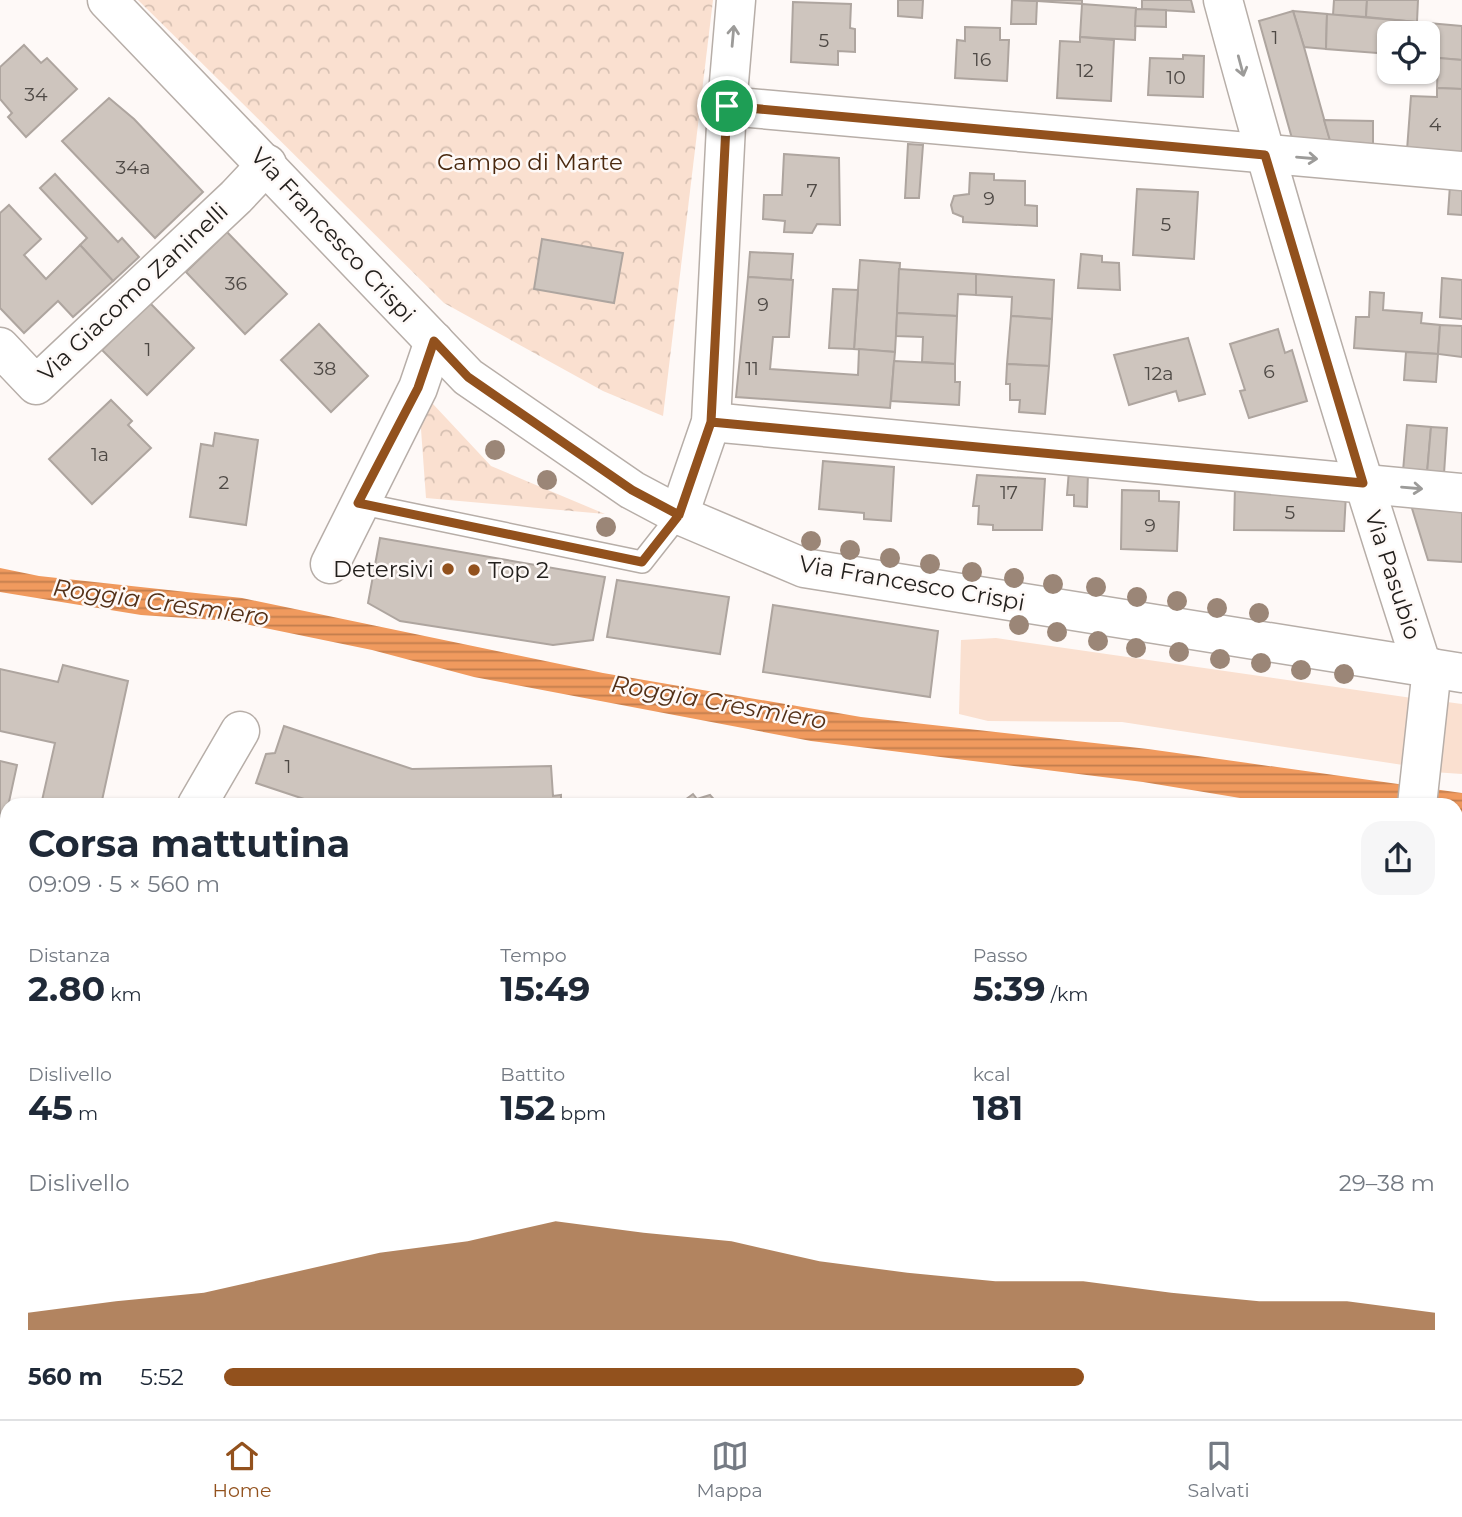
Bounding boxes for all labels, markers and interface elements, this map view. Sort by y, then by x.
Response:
map controls [1377,21,1440,84]
button: locate [1377,21,1440,84]
one-way arrow [727,25,740,48]
house number: 1 [1272,26,1278,49]
house number: 5 [819,29,830,52]
house number: 16 [973,48,991,71]
one-way arrow [1235,54,1248,77]
house number: 12 [1076,59,1094,82]
house number: 10 [1166,66,1186,89]
pin [697,76,757,136]
house number: 34 [24,83,48,106]
icon: arrive [708,87,746,125]
house number: 4 [1429,113,1442,136]
street label: Via Francesco Crispi [245,142,421,328]
park label: Campo di Marte [437,148,623,176]
one-way arrow [1296,152,1319,165]
house number: 34a [115,156,151,179]
house number: 7 [806,179,818,202]
house number: 9 [983,187,995,210]
street label: Via Giacomo Zaninelli [32,197,234,387]
house number: 5 [1161,213,1172,236]
house number: 36 [225,272,247,295]
house number: 9 [757,293,769,316]
house number: 1 [145,338,151,361]
house number: 38 [314,357,336,380]
house number: 11 [745,357,759,380]
house number: 6 [1263,360,1275,383]
house number: 12a [1145,362,1173,385]
house number: 1a [91,443,109,466]
house number: 2 [219,471,230,494]
house number: 17 [1000,481,1018,504]
one-way arrow [1400,482,1423,495]
house number: 5 [1285,501,1296,524]
street label: Via Pasubio [1359,507,1427,643]
house number: 9 [1144,514,1156,537]
street label: Via Francesco Crispi [797,549,1027,617]
place label: Detersivi [333,555,434,583]
place label: Top 2 [488,556,549,584]
marker: Detersivi [440,561,456,577]
marker: Top 2 [466,562,482,578]
water label: Roggia Cresmiero [51,572,271,632]
water label: Roggia Cresmiero [609,669,829,735]
house number: 1 [285,755,291,778]
text: Corsa mattutina [28,820,350,867]
button: share [1361,821,1435,895]
text: 09:09 · 5 × 560 m [28,870,220,898]
text: Distanza [28,944,110,967]
text: Tempo [500,944,567,967]
text: Passo [973,944,1028,967]
text: 2.80 [28,967,105,1010]
text: 15:49 [500,967,590,1010]
text: 5:39 [973,967,1046,1010]
text: km [105,983,142,1006]
text: /km [1046,983,1089,1006]
text: Dislivello [28,1063,112,1086]
text: Battito [500,1063,565,1086]
text: kcal [973,1063,1011,1086]
text: 45 [28,1086,73,1129]
text: 152 [500,1086,555,1129]
text: 181 [973,1086,1023,1129]
text: m [73,1102,98,1125]
text: bpm [555,1102,606,1125]
text: Dislivello [28,1169,130,1197]
text: 29–38 m [1339,1169,1435,1197]
text: 560 m [28,1363,103,1391]
text: 5:52 [140,1363,184,1391]
tab: Home [212,1437,271,1502]
tab: Mappa [696,1437,763,1502]
tab: Salvati [1188,1437,1250,1502]

